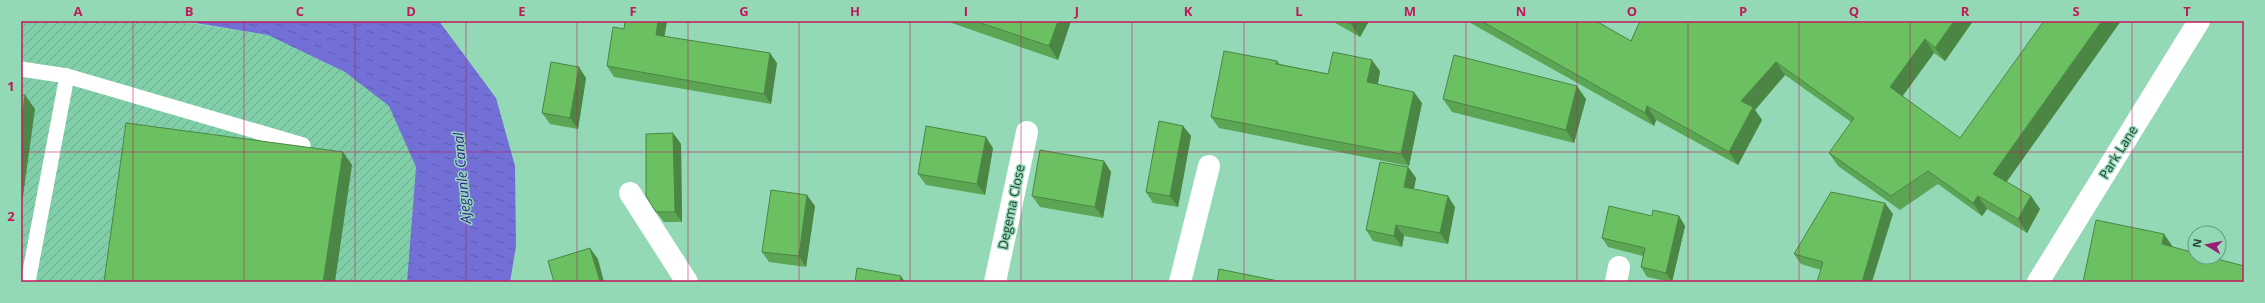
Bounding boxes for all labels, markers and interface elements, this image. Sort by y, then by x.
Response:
text: A [74,2,83,20]
text: B [185,2,194,20]
text: C [296,2,304,20]
text: D [406,2,416,20]
text: E [518,2,526,20]
text: F [629,2,637,20]
text: G [739,2,749,20]
text: H [850,2,860,20]
text: I [964,2,968,20]
text: J [1074,2,1079,20]
text: K [1184,2,1193,20]
text: L [1295,2,1303,20]
text: M [1404,2,1416,20]
text: N [1516,2,1526,20]
text: O [1627,2,1637,20]
text: P [1739,2,1747,20]
text: Q [1849,2,1859,20]
text: R [1961,2,1970,20]
text: S [2072,2,2080,20]
text: T [2183,2,2191,20]
text: 1 [7,77,15,95]
street label: Park Lane [2095,122,2141,182]
water label: Ajegunle Canal [448,131,475,225]
street label: Degema Close [993,163,1029,251]
text: 2 [7,207,15,225]
north arrow [2187,225,2227,265]
text: N [2188,237,2205,249]

